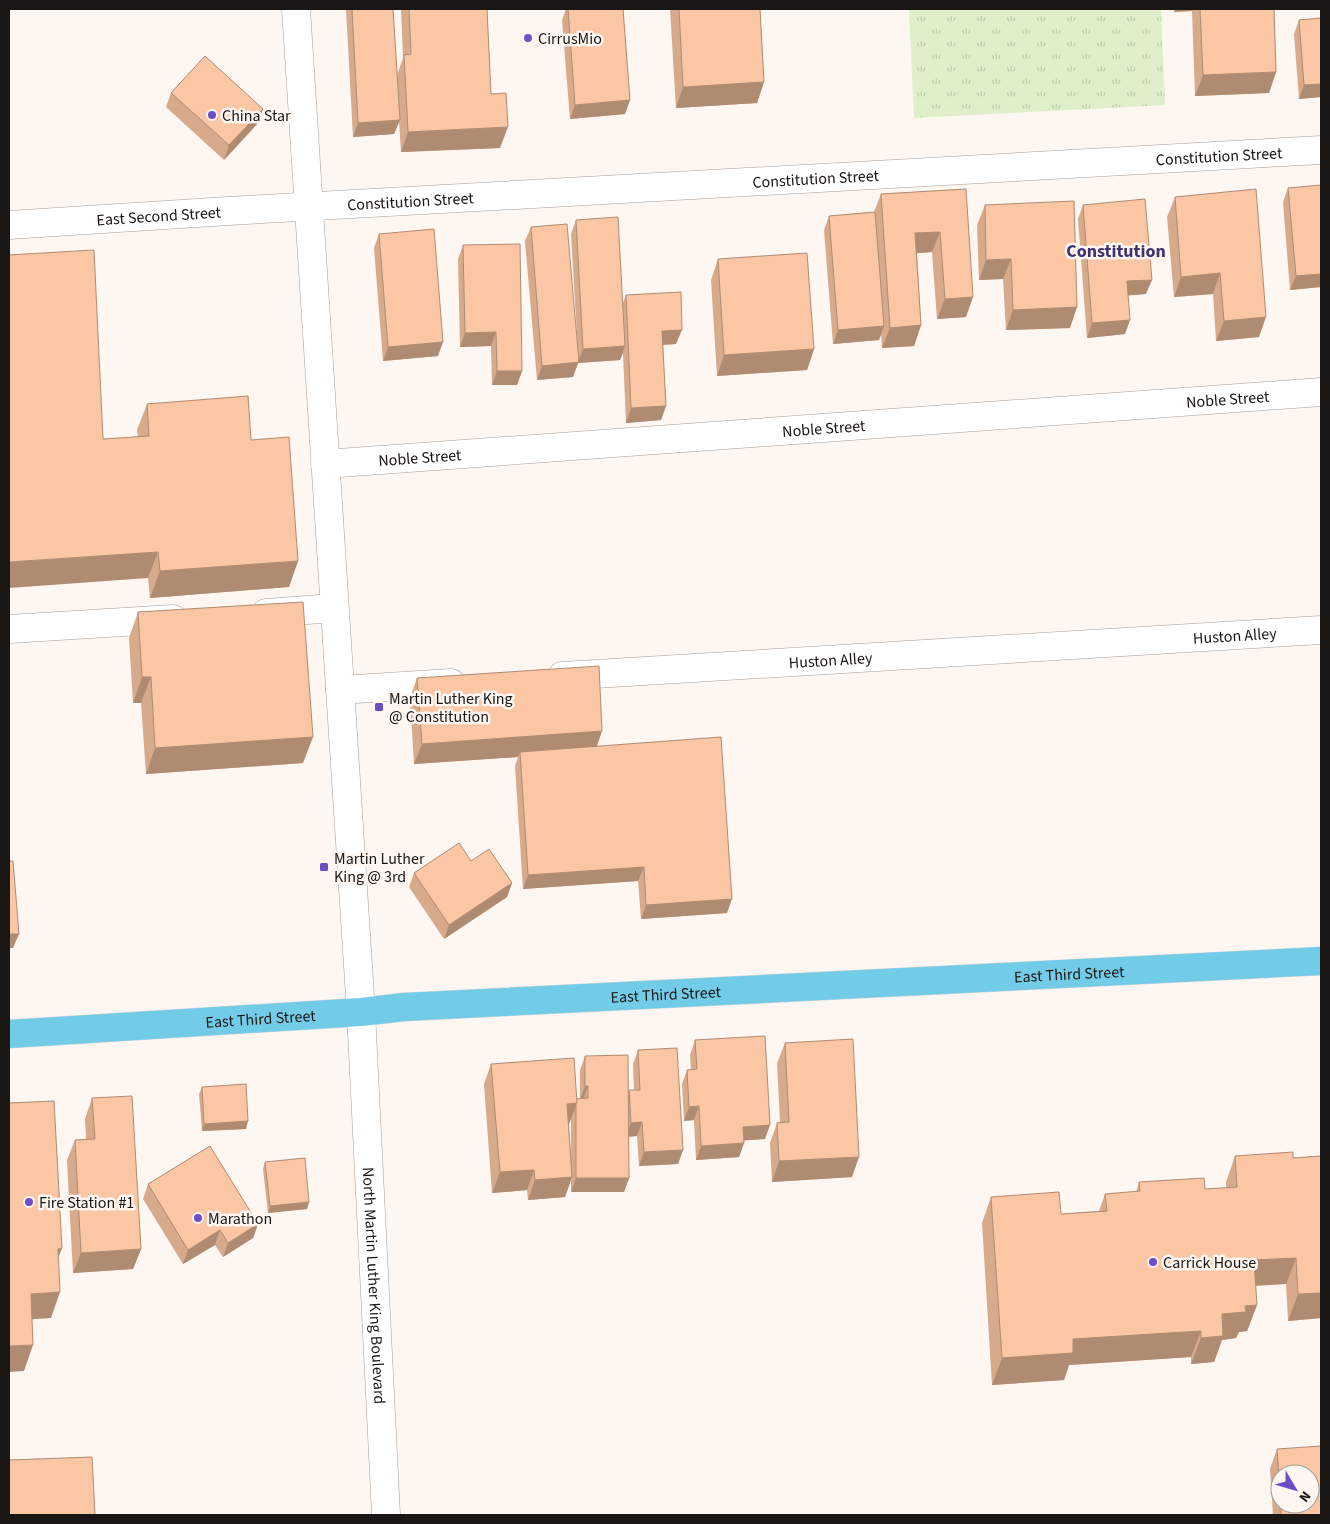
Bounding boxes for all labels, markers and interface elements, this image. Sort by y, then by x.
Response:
place label: CirrusMio [538,28,602,50]
marker: CirrusMio [522,32,534,44]
place label: China Star [222,105,291,127]
marker: China Star [206,109,218,121]
street label: Constitution Street [1155,142,1283,171]
street label: Constitution Street [752,165,880,194]
street label: Constitution Street [346,187,475,216]
street label: East Second Street [96,201,222,231]
district label: Constitution [1066,239,1166,264]
street label: Noble Street [1185,386,1271,414]
street label: Noble Street [781,415,867,443]
street label: Noble Street [377,444,463,472]
street label: Huston Alley [1192,623,1278,650]
street label: Huston Alley [788,647,874,674]
place label: Martin Luther King @ Constitution [389,688,513,728]
marker: Martin Luther King @ Constitution [373,701,385,713]
place label: Martin Luther King @ 3rd [334,848,425,888]
marker: Martin Luther King @ 3rd [318,861,330,873]
street label: East Third Street [1014,961,1125,988]
street label: East Third Street [610,981,722,1009]
street label: East Third Street [205,1005,317,1034]
street label: North Martin Luther King Boulevard [357,1166,390,1405]
place label: Fire Station #1 [39,1192,134,1214]
marker: Fire Station #1 [23,1196,35,1208]
place label: Marathon [208,1208,272,1230]
marker: Marathon [192,1212,204,1224]
place label: Carrick House [1163,1252,1256,1274]
marker: Carrick House [1147,1256,1159,1268]
north arrow [1270,1464,1320,1514]
text: N [1294,1487,1315,1506]

